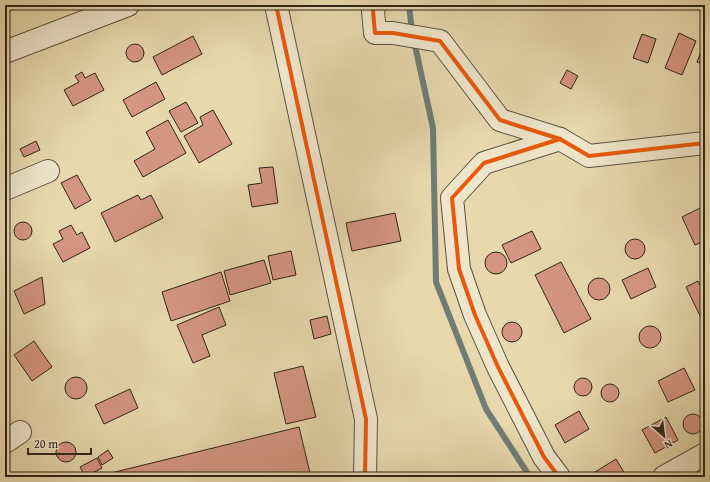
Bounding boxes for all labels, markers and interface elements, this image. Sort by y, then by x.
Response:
north arrow [644,416,684,456]
scale bar [28,430,91,456]
text: 20 m [34,435,58,452]
text: N [661,436,676,454]

